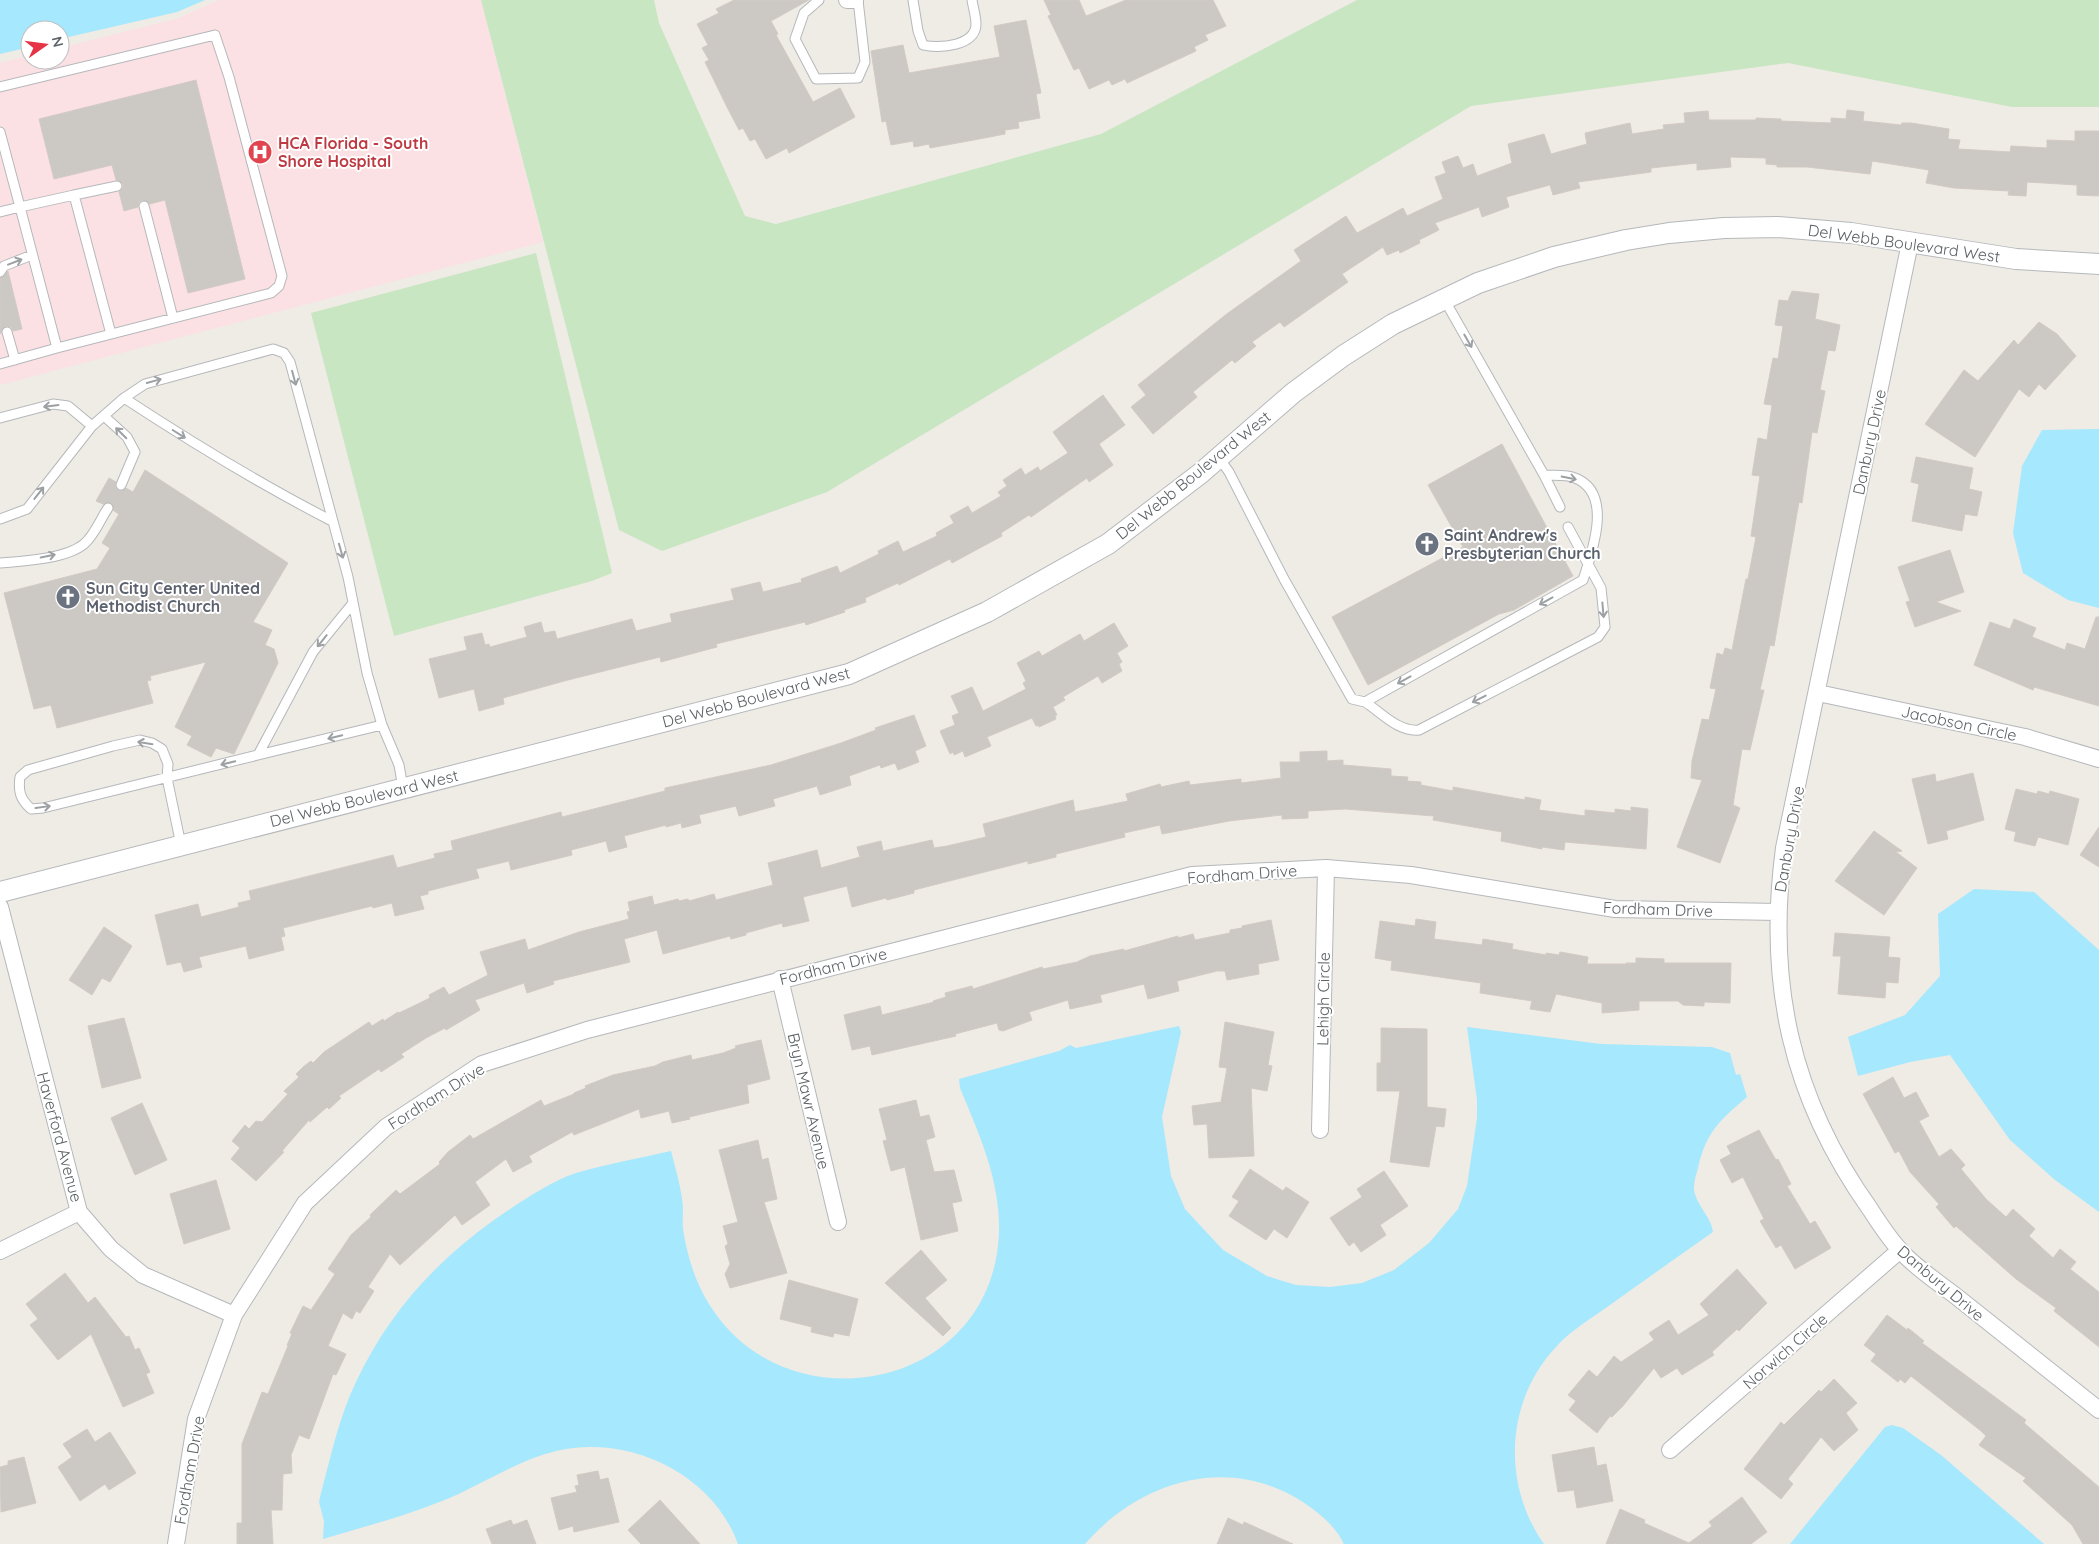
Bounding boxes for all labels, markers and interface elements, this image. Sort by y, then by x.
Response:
north arrow [20,20,70,70]
text: N [48,35,68,49]
place label: HCA Florida - South Shore Hospital [278,133,428,171]
hospital icon: HCA Florida - South Shore Hospital [247,139,273,165]
street label: Del Webb Boulevard West [1807,220,2001,266]
one-way arrow [7,257,22,266]
one-way arrow [1463,333,1473,348]
one-way arrow [290,369,299,385]
one-way arrow [145,376,161,385]
street label: Danbury Drive [1848,387,1890,497]
one-way arrow [43,401,59,411]
street label: Del Webb Boulevard West [1111,406,1275,544]
one-way arrow [115,426,127,439]
one-way arrow [172,429,186,439]
one-way arrow [1560,474,1576,483]
one-way arrow [34,487,45,500]
place label: Saint Andrew's Presbyterian Church [1444,525,1601,563]
church icon: Saint Andrew's Presbyterian Church [1414,531,1440,557]
one-way arrow [336,543,346,559]
one-way arrow [40,551,56,561]
place label: Sun City Center United Methodist Church [86,578,260,616]
church icon: Sun City Center United Methodist Church [55,584,81,610]
one-way arrow [1539,597,1554,607]
one-way arrow [1599,602,1608,618]
one-way arrow [317,634,328,647]
street label: Del Webb Boulevard West [660,662,852,732]
one-way arrow [1397,676,1412,686]
one-way arrow [1472,694,1487,704]
street label: Jacobson Circle [1899,701,2019,745]
one-way arrow [327,733,343,742]
one-way arrow [137,737,153,747]
one-way arrow [220,759,236,768]
street label: Del Webb Boulevard West [268,765,460,831]
street label: Danbury Drive [1770,784,1808,894]
one-way arrow [35,802,51,812]
street label: Fordham Drive [1186,860,1298,888]
street label: Fordham Drive [1603,897,1713,921]
street label: Fordham Drive [777,943,889,989]
street label: Lehigh Circle [1312,952,1334,1046]
street label: Bryn Mawr Avenue [784,1031,834,1171]
street label: Fordham Drive [384,1058,488,1134]
street label: Haverford Avenue [33,1070,87,1204]
street label: Danbury Drive [1893,1241,1989,1325]
street label: Norwich Circle [1738,1309,1832,1393]
street label: Fordham Drive [170,1414,208,1526]

